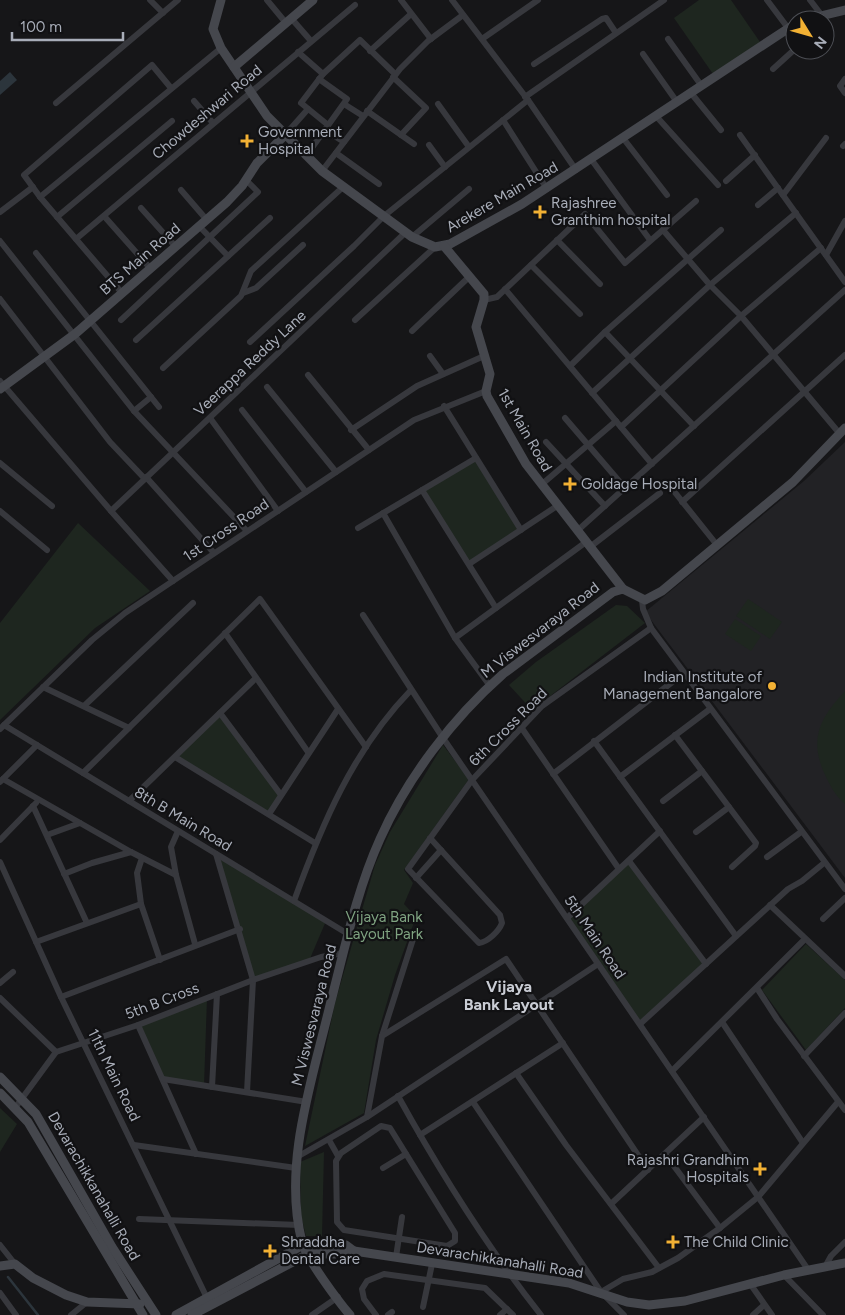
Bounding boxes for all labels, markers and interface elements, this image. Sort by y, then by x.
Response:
scale bar [12,10,124,42]
north arrow [785,10,835,60]
text: 100 m [20,18,62,36]
text: N [810,33,830,52]
street label: Chowdeshwari Road [149,61,265,163]
place label: Government Hospital [258,123,342,158]
marker: Government Hospital [240,134,254,148]
street label: Arekere Main Road [443,158,561,236]
place label: Rajashree Granthim hospital [551,194,670,229]
marker: Rajashree Granthim hospital [533,205,547,219]
street label: BTS Main Road [96,219,184,299]
street label: Veerappa Reddy Lane [190,306,310,420]
street label: 1st Main Road [494,385,556,475]
place label: Goldage Hospital [581,475,697,493]
marker: Goldage Hospital [563,477,577,491]
street label: 1st Cross Road [180,495,272,565]
street label: M Viswesvaraya Road [477,578,603,682]
place label: Indian Institute of Management Bangalore [603,668,762,703]
marker: Indian Institute of Management Bangalore [766,680,778,692]
street label: 6th Cross Road [465,684,551,770]
street label: 8th B Main Road [131,783,235,855]
street label: 5th Main Road [560,892,630,982]
park label: Vijaya Bank Layout Park [345,908,424,943]
street label: M Viswesvaraya Road [288,942,340,1088]
district label: Vijaya Bank Layout [464,977,554,1014]
street label: 5th B Cross [122,979,202,1023]
street label: 11th Main Road [84,1026,144,1124]
street label: Devarachikkanahalli Road [44,1108,144,1264]
place label: Rajashri Grandhim Hospitals [627,1151,749,1186]
marker: Rajashri Grandhim Hospitals [753,1162,767,1176]
place label: Shraddha Dental Care [281,1233,360,1268]
place label: The Child Clinic [684,1233,789,1251]
marker: The Child Clinic [666,1235,680,1249]
street label: Devarachikkanahalli Road [415,1238,585,1282]
marker: Shraddha Dental Care [263,1244,277,1258]

